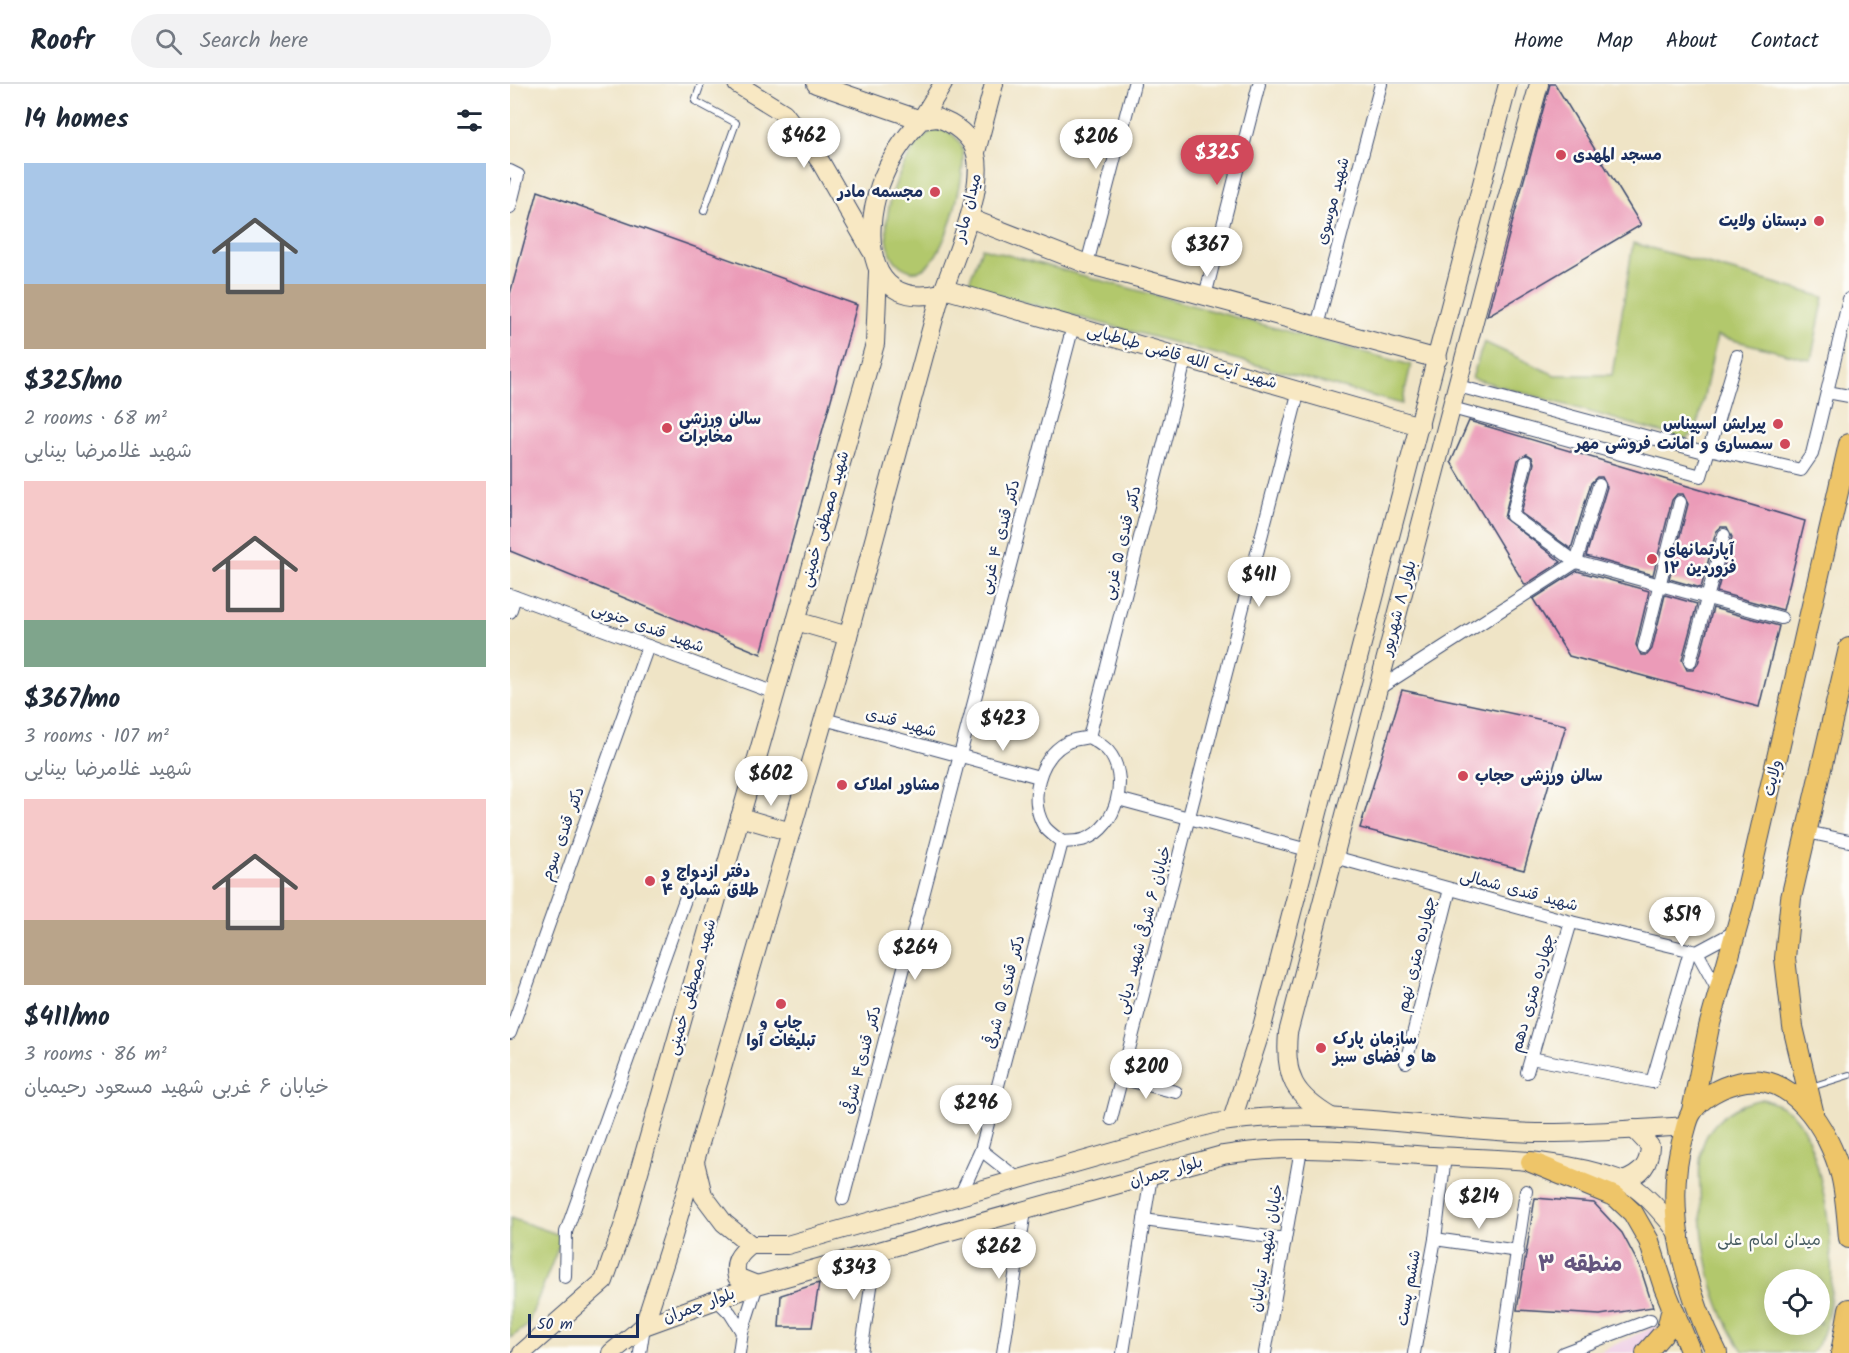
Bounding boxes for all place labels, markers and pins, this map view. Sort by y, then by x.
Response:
pin: $462 [768,118,840,169]
pin: $206 [1060,119,1132,170]
pin: $325 [1181,135,1253,186]
place label: مسجد المهدی [1573,143,1662,168]
marker: مسجد المهدی [1554,148,1568,162]
place label: مجسمه مادر [836,180,923,205]
marker: مجسمه مادر [928,185,942,199]
place label: دبستان ولایت [1719,209,1807,234]
marker: دبستان ولایت [1812,214,1826,228]
pin: $367 [1171,227,1243,278]
place label: سالن ورزشی مخابرات [679,407,761,450]
place label: پیرایش اسپیناس [1663,412,1766,437]
marker: پیرایش اسپیناس [1771,417,1785,431]
marker: سالن ورزشی مخابرات [660,421,674,435]
place label: سمساری و امانت فروشی مهر [1573,432,1773,457]
marker: سمساری و امانت فروشی مهر [1778,437,1792,451]
place label: آپارتمانهای ۱۲ فروردین [1664,538,1737,581]
marker: آپارتمانهای ۱۲ فروردین [1645,552,1659,566]
pin: $411 [1223,557,1295,608]
pin: $423 [967,701,1039,752]
pin: $602 [735,756,807,807]
place label: سالن ورزشی حجاب [1475,764,1602,789]
marker: سالن ورزشی حجاب [1456,769,1470,783]
place label: مشاور املاک [854,773,940,798]
marker: مشاور املاک [835,778,849,792]
place label: دفتر ازدواج و طلاق شماره ۴ [661,860,759,903]
marker: دفتر ازدواج و طلاق شماره ۴ [643,874,657,888]
pin: $519 [1646,897,1718,948]
pin: $264 [879,930,951,981]
marker: چاپ و تبلیغات آوا [774,997,788,1011]
place label: چاپ و تبلیغات آوا [747,1011,817,1054]
place label: سازمان پارک ها و فضای سبز [1331,1027,1436,1070]
marker: سازمان پارک ها و فضای سبز [1314,1041,1328,1055]
pin: $200 [1110,1049,1182,1100]
pin: $296 [940,1085,1012,1136]
pin: $214 [1443,1179,1515,1230]
pin: $262 [963,1229,1035,1280]
pin: $343 [818,1250,890,1301]

